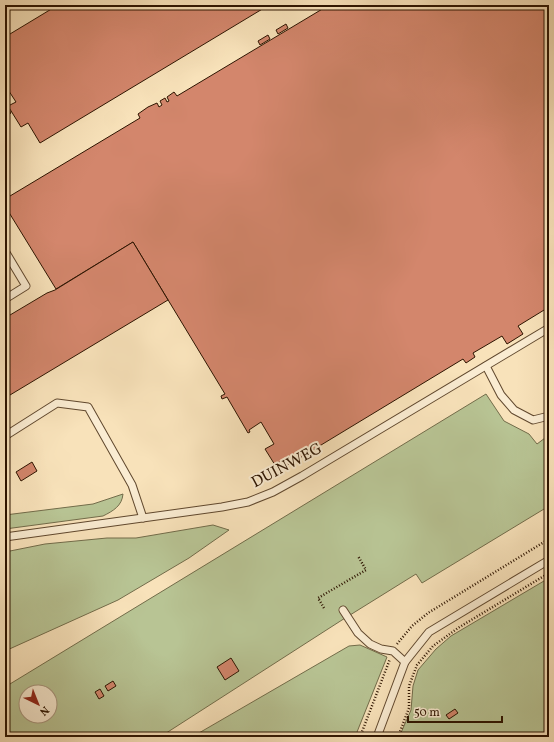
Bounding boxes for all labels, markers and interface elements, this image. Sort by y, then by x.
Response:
street label: DUINWEG [248,438,326,494]
north arrow [18,684,58,724]
scale bar [408,698,502,724]
text: N [36,702,52,718]
text: 50 m [414,705,440,721]

